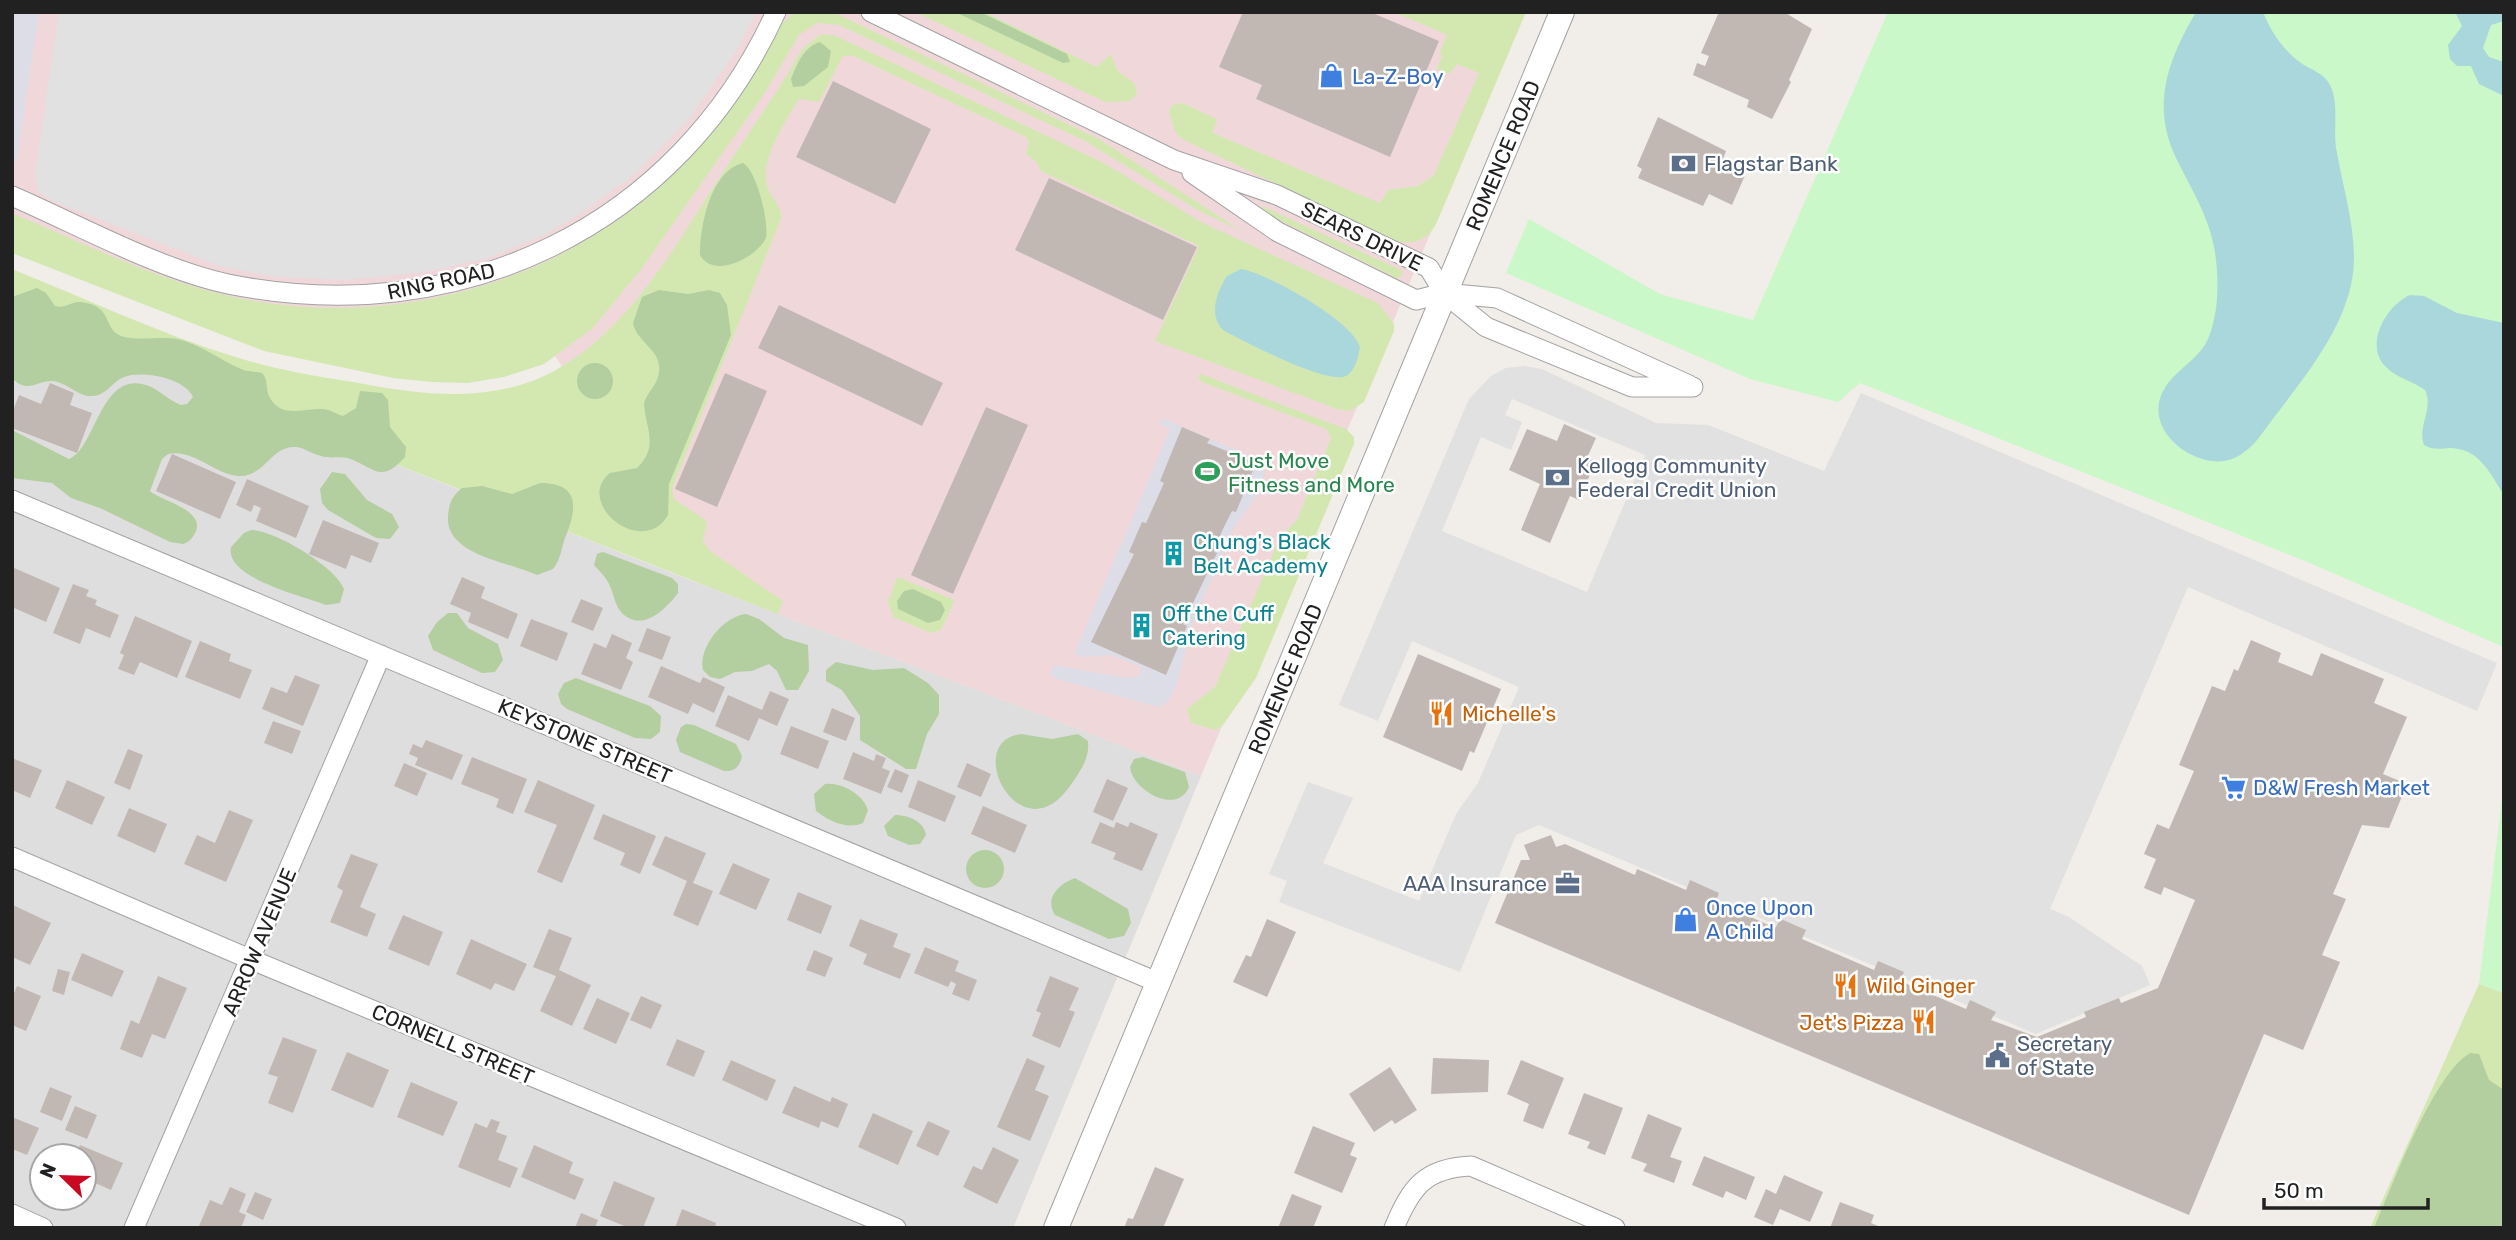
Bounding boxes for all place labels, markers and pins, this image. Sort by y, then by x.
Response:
shop icon: La-Z-Boy [1318,62,1346,90]
place label: La-Z-Boy [1352,64,1444,89]
bank icon: Flagstar Bank [1670,149,1698,177]
place label: Flagstar Bank [1704,151,1838,176]
place label: Just Move Fitness and More [1228,448,1395,497]
place label: Kellogg Community Federal Credit Union [1577,453,1776,502]
sports icon: Just Move Fitness and More [1194,458,1222,486]
bank icon: Kellogg Community Federal Credit Union [1543,463,1571,491]
place label: Chung's Black Belt Academy [1193,529,1331,578]
building icon: Chung's Black Belt Academy [1159,539,1187,567]
place label: Off the Cuff Catering [1162,601,1274,650]
building icon: Off the Cuff Catering [1128,611,1156,639]
restaurant icon: Michelle's [1428,699,1456,727]
place label: Michelle's [1462,701,1556,726]
supermarket icon: D&W Fresh Market [2219,773,2247,801]
place label: D&W Fresh Market [2253,775,2430,800]
office icon: AAA Insurance [1553,869,1581,897]
place label: AAA Insurance [1403,871,1547,896]
place label: Once Upon A Child [1706,895,1813,944]
shop icon: Once Upon A Child [1672,905,1700,933]
restaurant icon: Wild Ginger [1832,971,1860,999]
place label: Wild Ginger [1866,973,1975,998]
restaurant icon: Jet's Pizza [1910,1008,1938,1036]
place label: Jet's Pizza [1799,1010,1904,1035]
place label: Secretary of State [2017,1031,2113,1080]
public building icon: Secretary of State [1983,1041,2011,1069]

